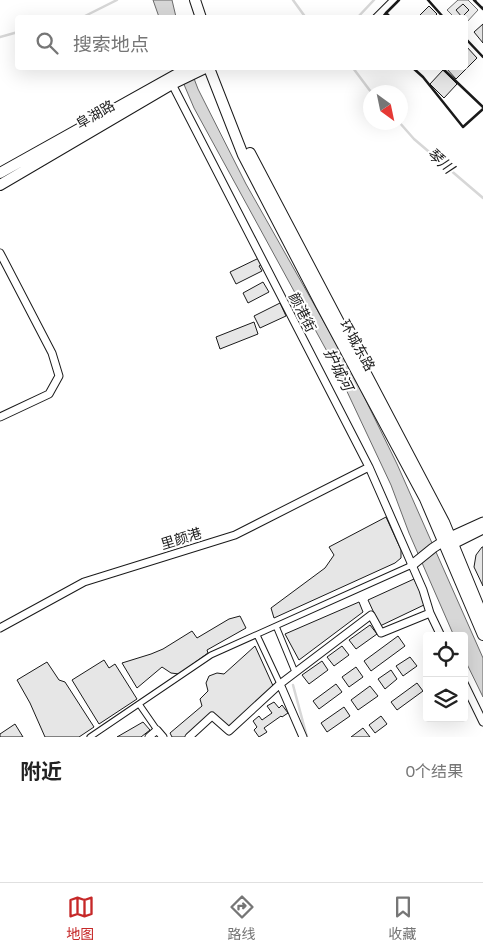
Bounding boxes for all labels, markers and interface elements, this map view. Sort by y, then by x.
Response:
search box [15,15,468,70]
icon: search [33,29,61,57]
text: 搜索地点 [73,32,149,55]
north arrow [363,85,408,130]
street label: 阜湖路 [73,96,117,132]
water label: 琴川 [424,143,460,178]
street label: 颜港街 [286,289,320,335]
street label: 环城东路 [337,316,379,374]
water label: 护城河 [321,345,359,396]
street label: 里颜港 [158,524,204,552]
map controls [423,632,468,722]
button: locate [423,632,468,677]
button: layers [423,677,468,722]
text: 附近 [20,758,62,783]
text: 0个结果 [406,761,463,780]
tab: 地图 [67,893,95,943]
tab: 路线 [228,893,256,943]
tab: 收藏 [389,893,417,943]

